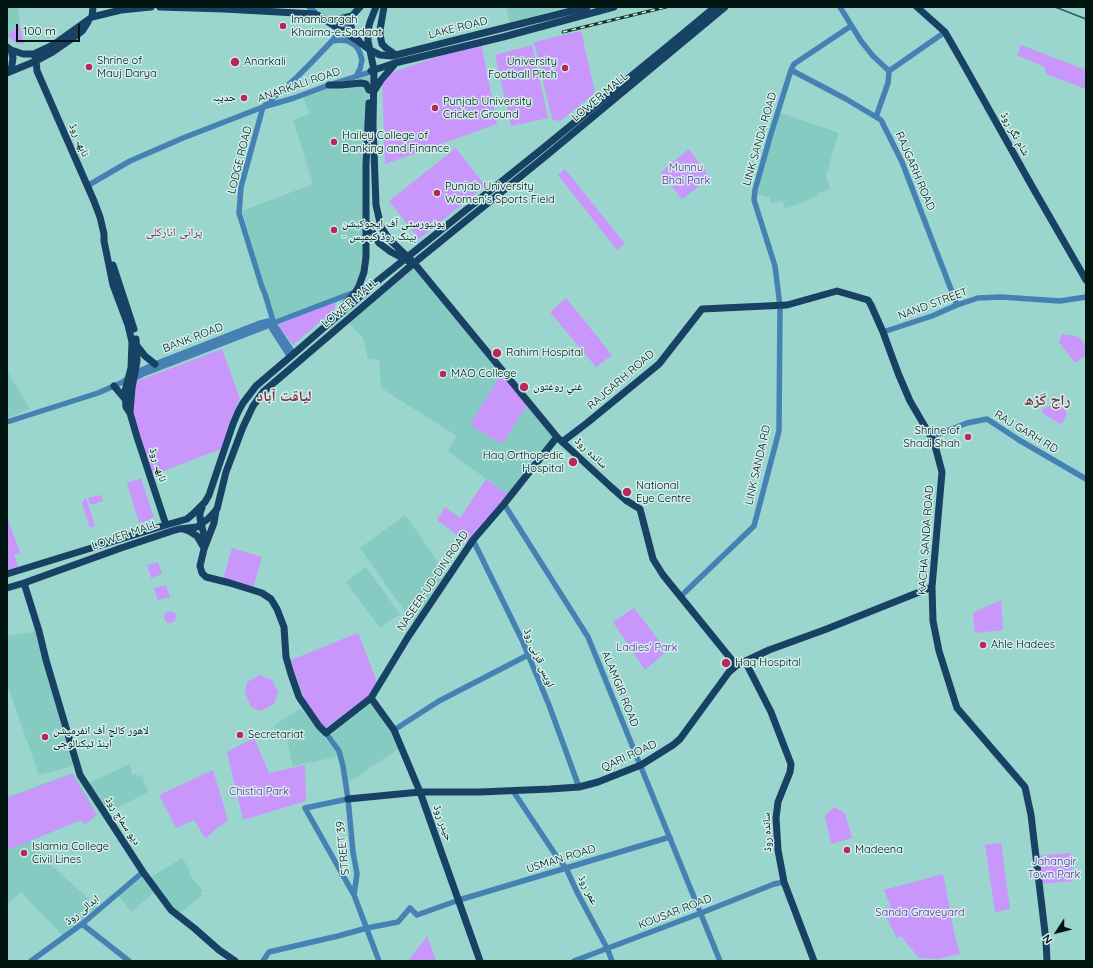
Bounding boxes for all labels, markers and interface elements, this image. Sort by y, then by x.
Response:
place label: Imambargah Khaima-e-Sadaat [291,13,382,39]
street label: LAKE ROAD [427,14,489,42]
scale bar [18,16,82,42]
marker: Imambargah Khaima-e-Sadaat [278,21,288,31]
text: 100 m [23,23,56,38]
place label: Shrine of Mauj Darya [97,54,157,80]
place label: Anarkali [244,55,286,69]
place label: University Football Pitch [488,55,557,81]
marker: Anarkali [229,56,241,68]
marker: Shrine of Mauj Darya [84,62,94,72]
marker: University Football Pitch [560,63,570,73]
street label: ANARKALI ROAD [256,65,342,105]
street label: LOWER MALL [569,70,631,124]
place label: حدیبہ [212,91,236,105]
street label: LINK SANDA ROAD [740,91,780,187]
marker: حدیبہ [239,93,249,103]
place label: Punjab University Cricket Ground [443,95,532,121]
marker: Punjab University Cricket Ground [430,103,440,113]
street label: شام نگر روڈ [998,110,1032,158]
street label: نابھہ روڈ [66,121,92,159]
street label: LODGE ROAD [225,125,255,195]
place label: Hailey College of Banking and Finance [342,129,449,155]
street label: RAJGARH ROAD [892,130,938,212]
marker: Hailey College of Banking and Finance [329,137,339,147]
park label: Munnu Bhai Park [662,161,710,187]
place label: Punjab University Women's Sports Field [445,180,555,206]
marker: Punjab University Women's Sports Field [432,188,442,198]
place label: یونیورسٹی آف ایجوکیشن - بینک روڈ کیمپس [342,217,445,243]
district label: پرانی انارکلی [146,225,202,239]
marker: یونیورسٹی آف ایجوکیشن - بینک روڈ کیمپس [329,225,339,235]
street label: LOWER MALL [319,276,381,330]
street label: NAND STREET [896,285,970,323]
street label: BANK ROAD [161,320,225,356]
place label: Rahim Hospital [506,346,583,360]
marker: Rahim Hospital [491,347,503,359]
street label: RAJGARH ROAD [585,347,657,413]
place label: MAO College [451,367,516,381]
marker: MAO College [438,369,448,379]
place label: غني روغتون [533,380,583,394]
marker: غني روغتون [518,381,530,393]
district label: لیاقت آباد [256,387,312,405]
district label: راج گڑھ [1024,391,1070,409]
street label: RAJ GARH RD [992,408,1060,456]
street label: LINK SANDA RD [742,424,774,506]
place label: Shrine of Shadi Shah [904,424,960,450]
marker: Shrine of Shadi Shah [963,432,973,442]
street label: ساندہ روڈ [572,435,610,471]
street label: نابھہ روڈ [146,446,170,484]
place label: Haq Orthopedic Hospital [483,449,564,475]
marker: Haq Orthopedic Hospital [567,456,579,468]
place label: National Eye Centre [636,479,691,505]
street label: KACHA SANDA ROAD [916,485,936,595]
marker: National Eye Centre [621,486,633,498]
street label: LOWER MALL [90,517,160,553]
street label: NASEER-UD-DIN ROAD [395,528,471,634]
street label: اویس قرنی روڈ [521,627,557,689]
place label: Ahle Hadees [991,638,1055,652]
marker: Ahle Hadees [978,640,988,650]
park label: Ladies' Park [616,641,678,655]
street label: ALAMGIR ROAD [599,649,641,729]
place label: Haq Hospital [735,656,801,670]
marker: Haq Hospital [720,657,732,669]
place label: لاھور کالج آف انفرمیشن اینڈ ٹیکنالوجی [53,724,149,750]
place label: Secretariat [248,728,304,742]
marker: Secretariat [235,730,245,740]
marker: لاھور کالج آف انفرمیشن اینڈ ٹیکنالوجی [40,732,50,742]
street label: QARI ROAD [599,737,659,775]
park label: Chistia Park [229,785,289,799]
street label: دیو سماج روڈ [102,794,144,848]
street label: حیدر روڈ [430,803,456,843]
street label: ساندہ روڈ [760,812,774,852]
street label: STREET 39 [334,820,352,876]
place label: Islamia College Civil Lines [32,840,109,866]
street label: USMAN ROAD [525,842,597,876]
place label: Madeena [855,843,903,857]
marker: Madeena [842,845,852,855]
marker: Islamia College Civil Lines [19,848,29,858]
park label: Jahangir Town Park [1028,855,1080,881]
street label: عمر روڈ [575,873,601,907]
street label: ابدالی روڈ [62,892,102,928]
street label: KOUSAR ROAD [636,892,714,932]
park label: Sanda Graveyard [875,906,965,920]
north arrow [1037,912,1077,952]
text: N [1039,932,1055,946]

